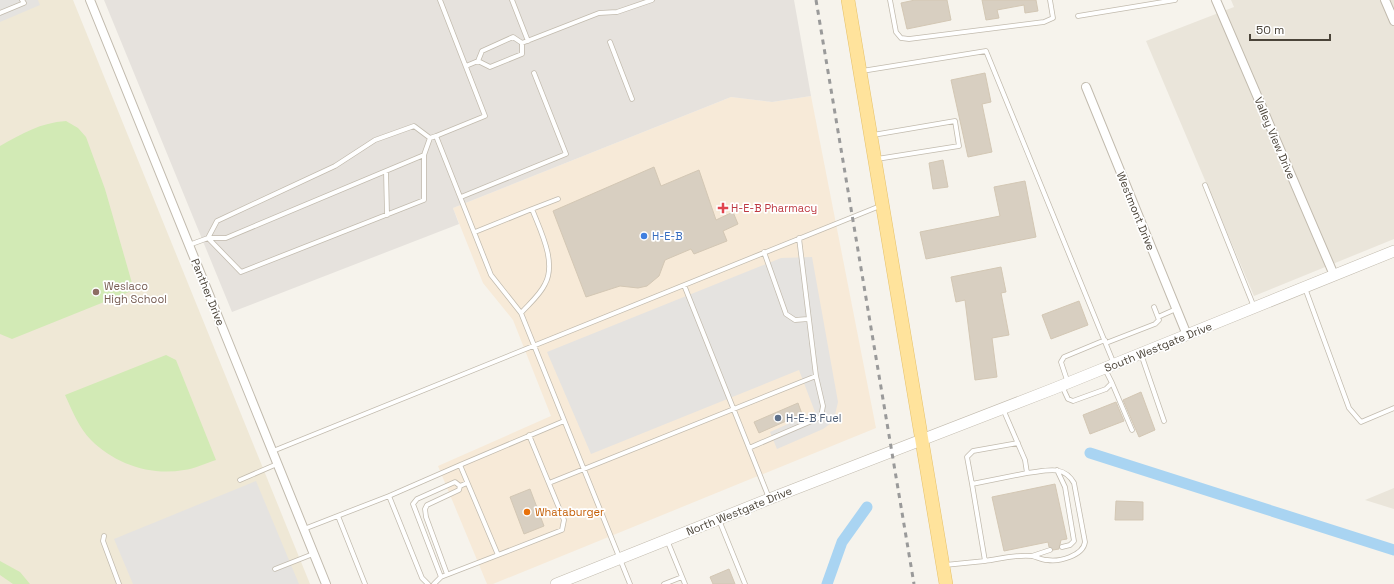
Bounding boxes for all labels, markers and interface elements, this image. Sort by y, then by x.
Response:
scale bar [1250,16,1330,42]
text: 50 m [1256,22,1284,38]
street label: Valley View Drive [1251,95,1299,181]
street label: Westmont Drive [1114,170,1158,252]
place label: H-E-B Pharmacy [731,201,817,215]
marker: H-E-B Pharmacy [718,203,728,213]
place label: H-E-B [652,229,683,243]
marker: H-E-B [639,231,649,241]
street label: Panther Drive [188,256,228,328]
place label: Weslaco High School [104,279,167,306]
marker: Weslaco High School [91,287,101,297]
street label: South Westgate Drive [1102,319,1214,375]
place label: H-E-B Fuel [786,411,841,425]
marker: H-E-B Fuel [773,413,783,423]
street label: North Westgate Drive [684,483,794,539]
place label: Whataburger [535,505,604,519]
marker: Whataburger [522,507,532,517]

